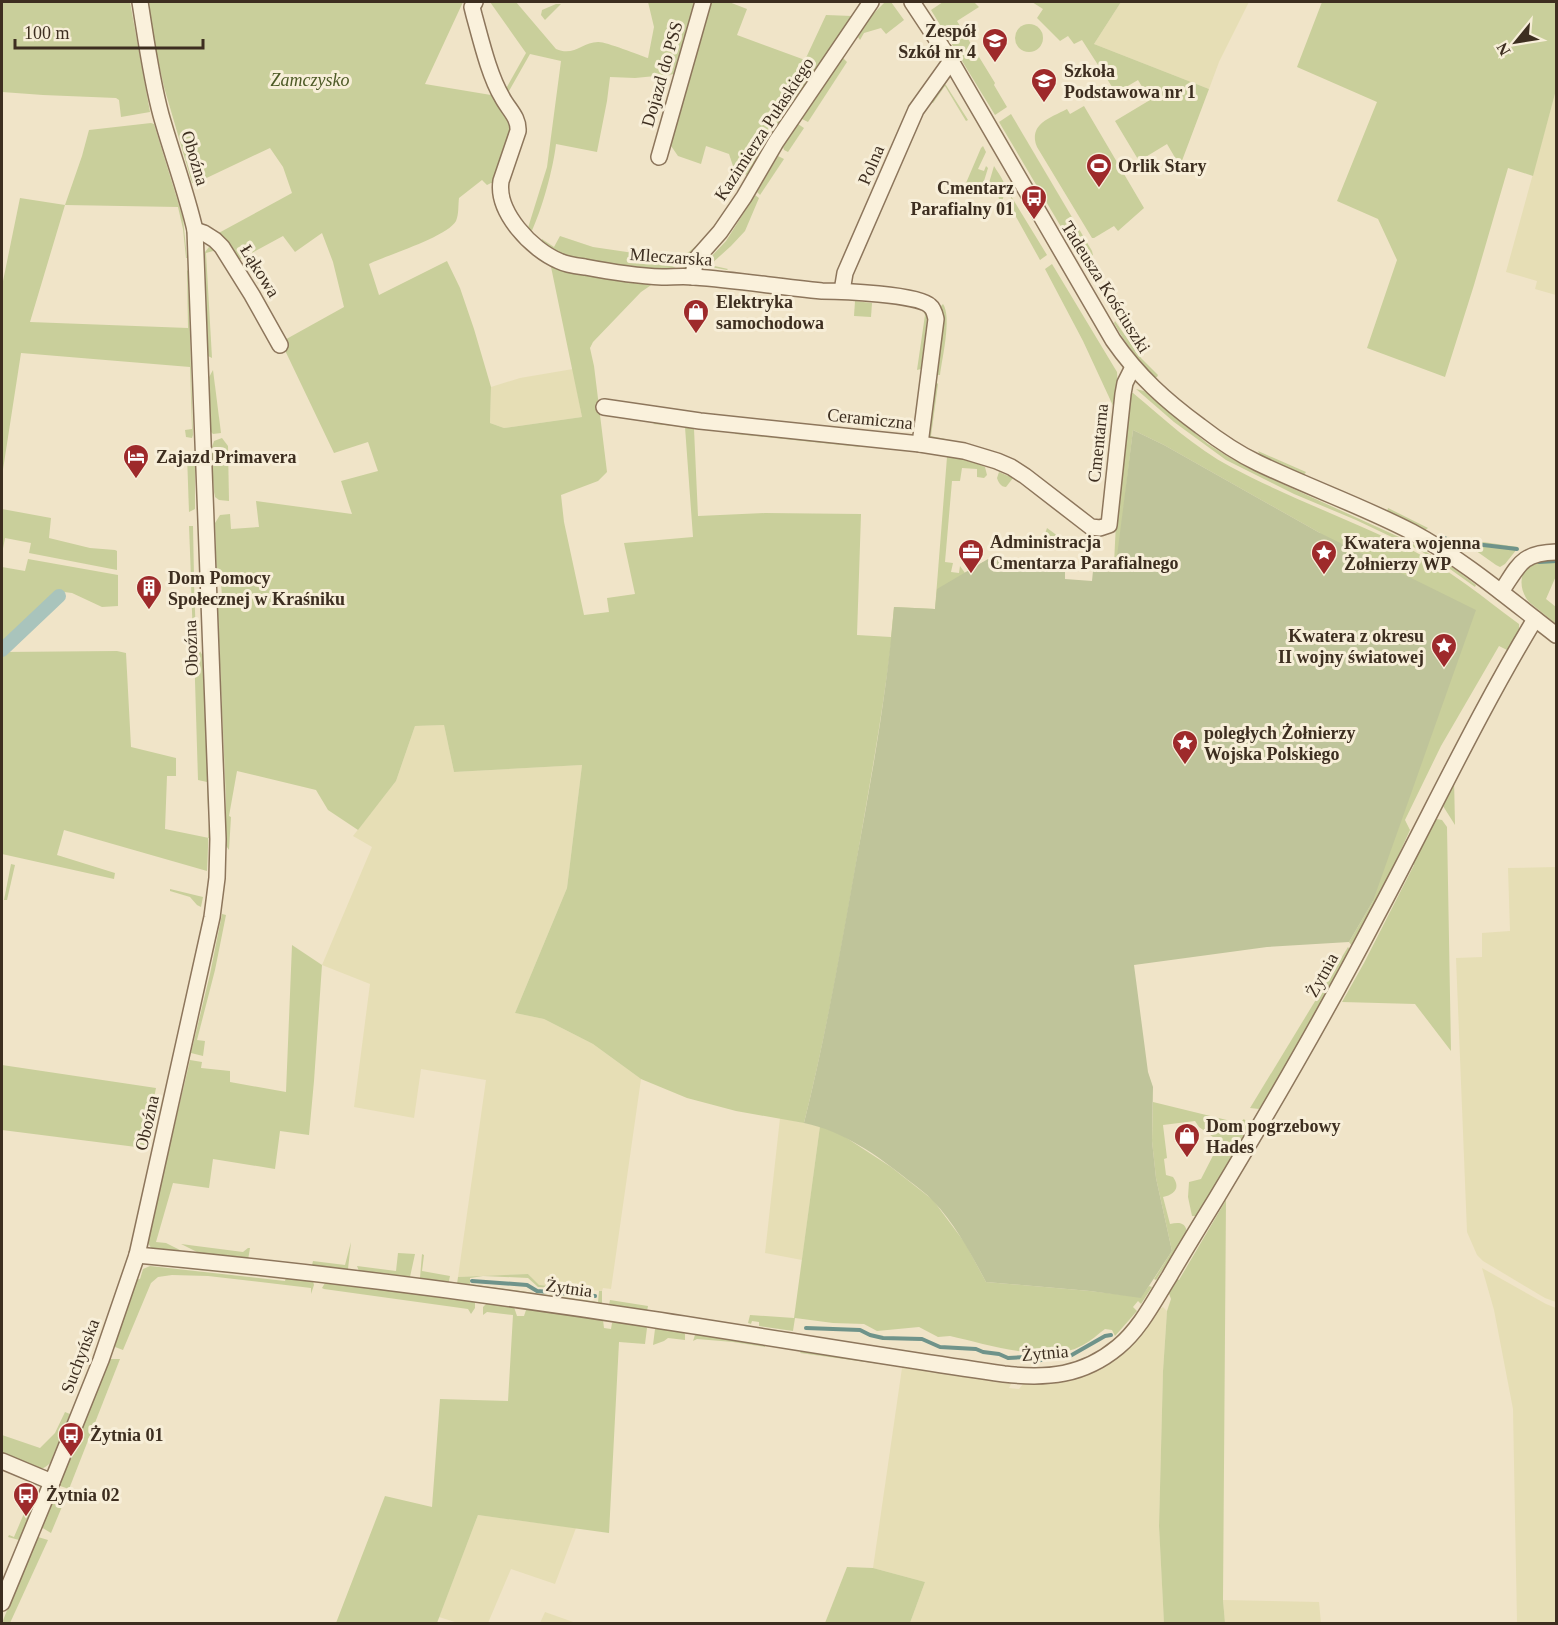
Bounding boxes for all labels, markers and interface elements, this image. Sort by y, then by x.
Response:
scale bar [15,12,202,50]
north arrow [1486,12,1546,72]
street label: Dojazd do PSS [637,19,687,129]
place label: Zespół Szkół nr 4 [898,21,976,62]
text: 100 m [24,23,70,43]
school or university icon: Zespół Szkół nr 4 [980,26,1010,64]
text: N [1493,40,1514,59]
street label: Kazimierza Pułaskiego [710,54,818,204]
place label: Szkoła Podstawowa nr 1 [1064,61,1196,102]
school or university icon: Szkoła Podstawowa nr 1 [1029,66,1059,104]
park label: Zamczysko [271,70,350,90]
street label: Oboźna [177,128,213,188]
street label: Polna [854,142,888,188]
sports icon: Orlik Stary [1084,151,1114,189]
place label: Orlik Stary [1118,156,1207,176]
place label: Cmentarz Parafialny 01 [911,178,1014,219]
bus stop icon: Cmentarz Parafialny 01 [1019,183,1049,221]
street label: Tadeusza Kościuszki [1057,218,1155,356]
street label: Łąkowa [236,241,284,301]
street label: Mleczarska [629,244,713,270]
place label: Elektryka samochodowa [716,292,824,333]
shop icon: Elektryka samochodowa [681,297,711,335]
street label: Cmentarna [1084,403,1112,483]
street label: Ceramiczna [826,405,914,433]
hotel icon: Zajazd Primavera [121,442,151,480]
place label: Zajazd Primavera [156,447,296,467]
place label: Administracja Cmentarza Parafialnego [990,532,1178,573]
place label: Kwatera wojenna Żołnierzy WP [1344,533,1480,574]
office icon: Administracja Cmentarza Parafialnego [956,537,986,575]
place icon: Kwatera wojenna Żołnierzy WP [1309,538,1339,576]
place label: Dom Pomocy Społecznej w Kraśniku [168,568,345,609]
building icon: Dom Pomocy Społecznej w Kraśniku [134,573,164,611]
street label: Oboźna [180,620,202,676]
place label: Kwatera z okresu II wojny światowej [1278,626,1424,667]
place icon: Kwatera z okresu II wojny światowej [1429,631,1459,669]
place label: poległych Żołnierzy Wojska Polskiego [1204,723,1356,764]
place icon: poległych Żołnierzy Wojska Polskiego [1170,728,1200,766]
street label: Żytnia [1302,950,1342,1000]
street label: Oboźna [131,1093,163,1153]
place label: Dom pogrzebowy Hades [1206,1116,1340,1157]
shop icon: Dom pogrzebowy Hades [1172,1121,1202,1159]
street label: Żytnia [544,1275,594,1301]
street label: Suchyńska [57,1316,103,1396]
street label: Żytnia [1021,1341,1069,1365]
bus stop icon: Żytnia 01 [56,1420,86,1458]
place label: Żytnia 01 [90,1425,164,1445]
bus stop icon: Żytnia 02 [11,1480,41,1518]
place label: Żytnia 02 [46,1485,120,1505]

